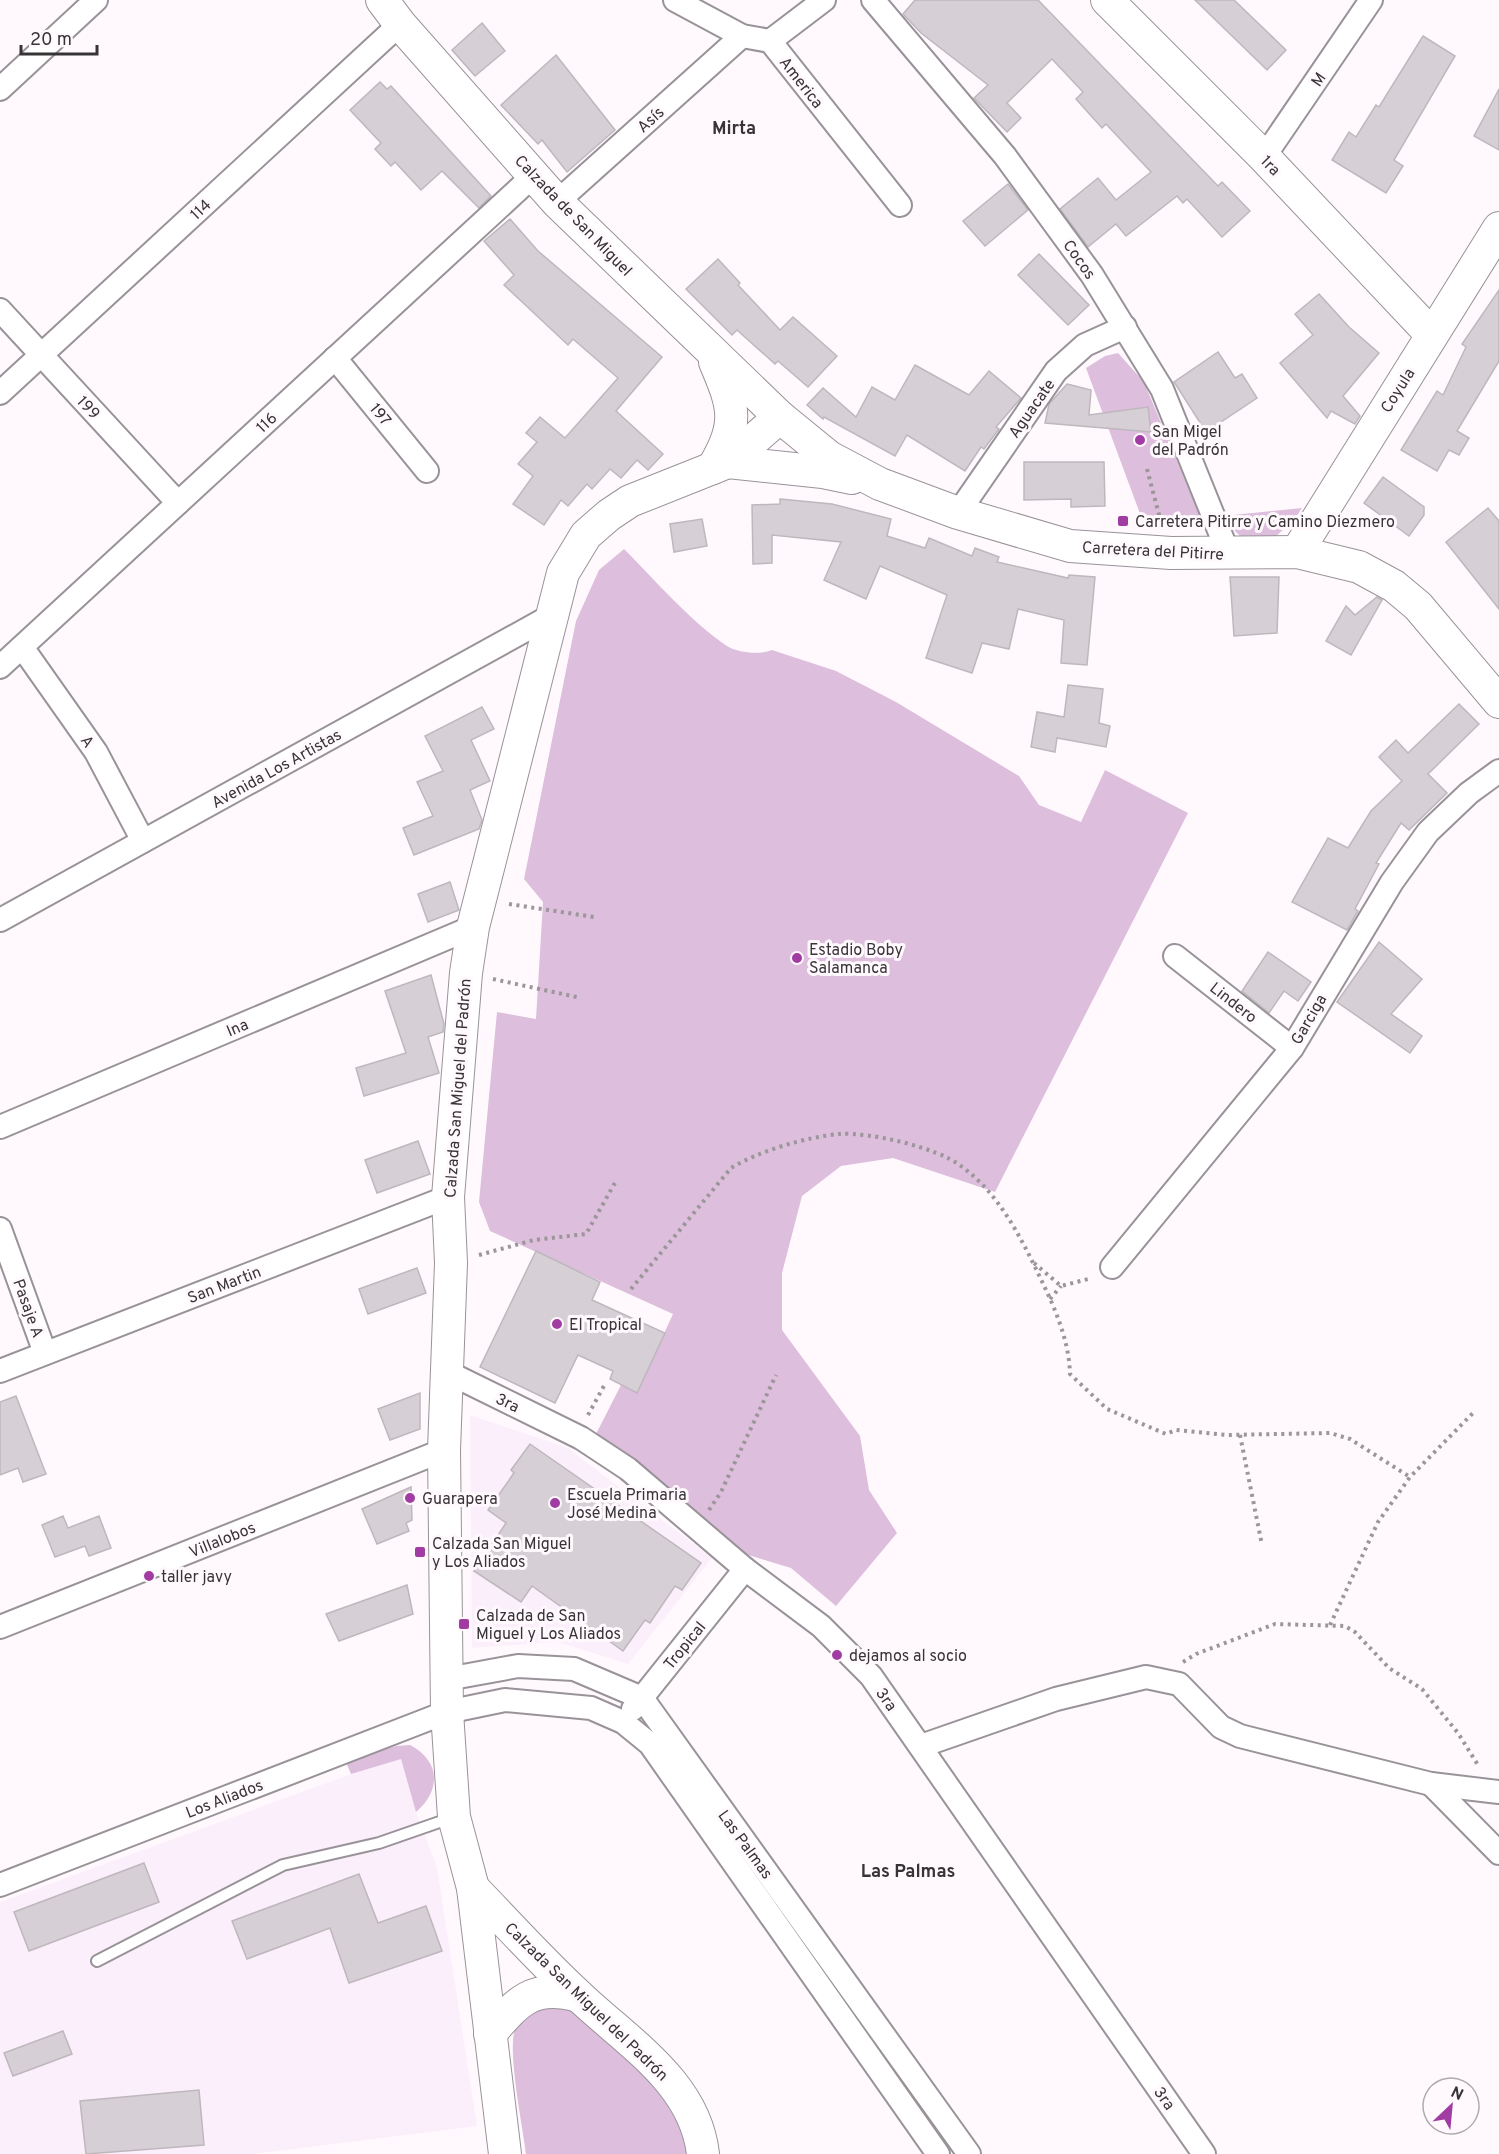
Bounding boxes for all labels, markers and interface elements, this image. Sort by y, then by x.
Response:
scale bar [21,18,98,56]
text: 20 m [30,29,72,52]
street label: America [774,53,827,113]
street label: M [1308,69,1332,91]
street label: Asís [634,103,669,138]
district label: Mirta [712,118,756,141]
street label: Calzada de San Miguel [509,152,636,281]
street label: 1ra [1255,152,1284,181]
street label: 114 [187,196,216,225]
street label: Cocos [1058,236,1099,284]
street label: Coyula [1377,365,1420,417]
street label: Aguacate [1005,376,1060,443]
street label: 199 [72,392,103,424]
street label: 197 [364,400,395,431]
street label: 116 [253,409,282,438]
place label: San Migel del Padrón [1152,423,1229,461]
marker: San Migel del Padrón [1133,433,1147,447]
place label: Carretera Pitirre y Camino Diezmero [1135,513,1395,533]
marker: Carretera Pitirre y Camino Diezmero [1116,514,1130,528]
street label: Carretera del Pitirre [1081,538,1224,566]
street label: Avenida Los Artistas [208,726,346,814]
street label: A [75,732,98,752]
place label: Estadio Boby Salamanca [809,941,903,979]
marker: Estadio Boby Salamanca [790,951,804,965]
street label: Calzada San Miguel del Padrón [441,978,477,1199]
street label: Lindero [1205,979,1261,1028]
street label: Garciga [1287,991,1332,1049]
street label: Ina [224,1015,252,1042]
street label: San Martin [185,1263,264,1309]
street label: Pasaje A [7,1277,47,1341]
place label: El Tropical [569,1316,642,1336]
marker: El Tropical [550,1317,564,1331]
street label: 3ra [492,1390,522,1418]
place label: Escuela Primaria José Medina [567,1486,687,1524]
place label: Guarapera [422,1490,498,1510]
marker: Guarapera [403,1491,417,1505]
marker: Escuela Primaria José Medina [548,1496,562,1510]
street label: Villalobos [187,1518,259,1563]
place label: Calzada San Miguel y Los Aliados [432,1535,572,1573]
marker: Calzada San Miguel y Los Aliados [413,1545,427,1559]
place label: taller javy [161,1568,232,1588]
marker: taller javy [142,1569,156,1583]
place label: Calzada de San Miguel y Los Aliados [476,1607,621,1645]
marker: Calzada de San Miguel y Los Aliados [457,1617,471,1631]
street label: Tropical [660,1618,711,1674]
place label: dejamos al socio [849,1647,967,1667]
marker: dejamos al socio [830,1648,844,1662]
street label: 3ra [870,1685,900,1716]
street label: Los Aliados [183,1776,266,1824]
street label: Las Palmas [713,1807,776,1884]
district label: Las Palmas [861,1861,955,1884]
street label: Calzada San Miguel del Padrón [500,1919,672,2086]
north arrow [1421,2076,1481,2136]
text: N [1447,2083,1466,2106]
street label: 3ra [1148,2084,1178,2115]

